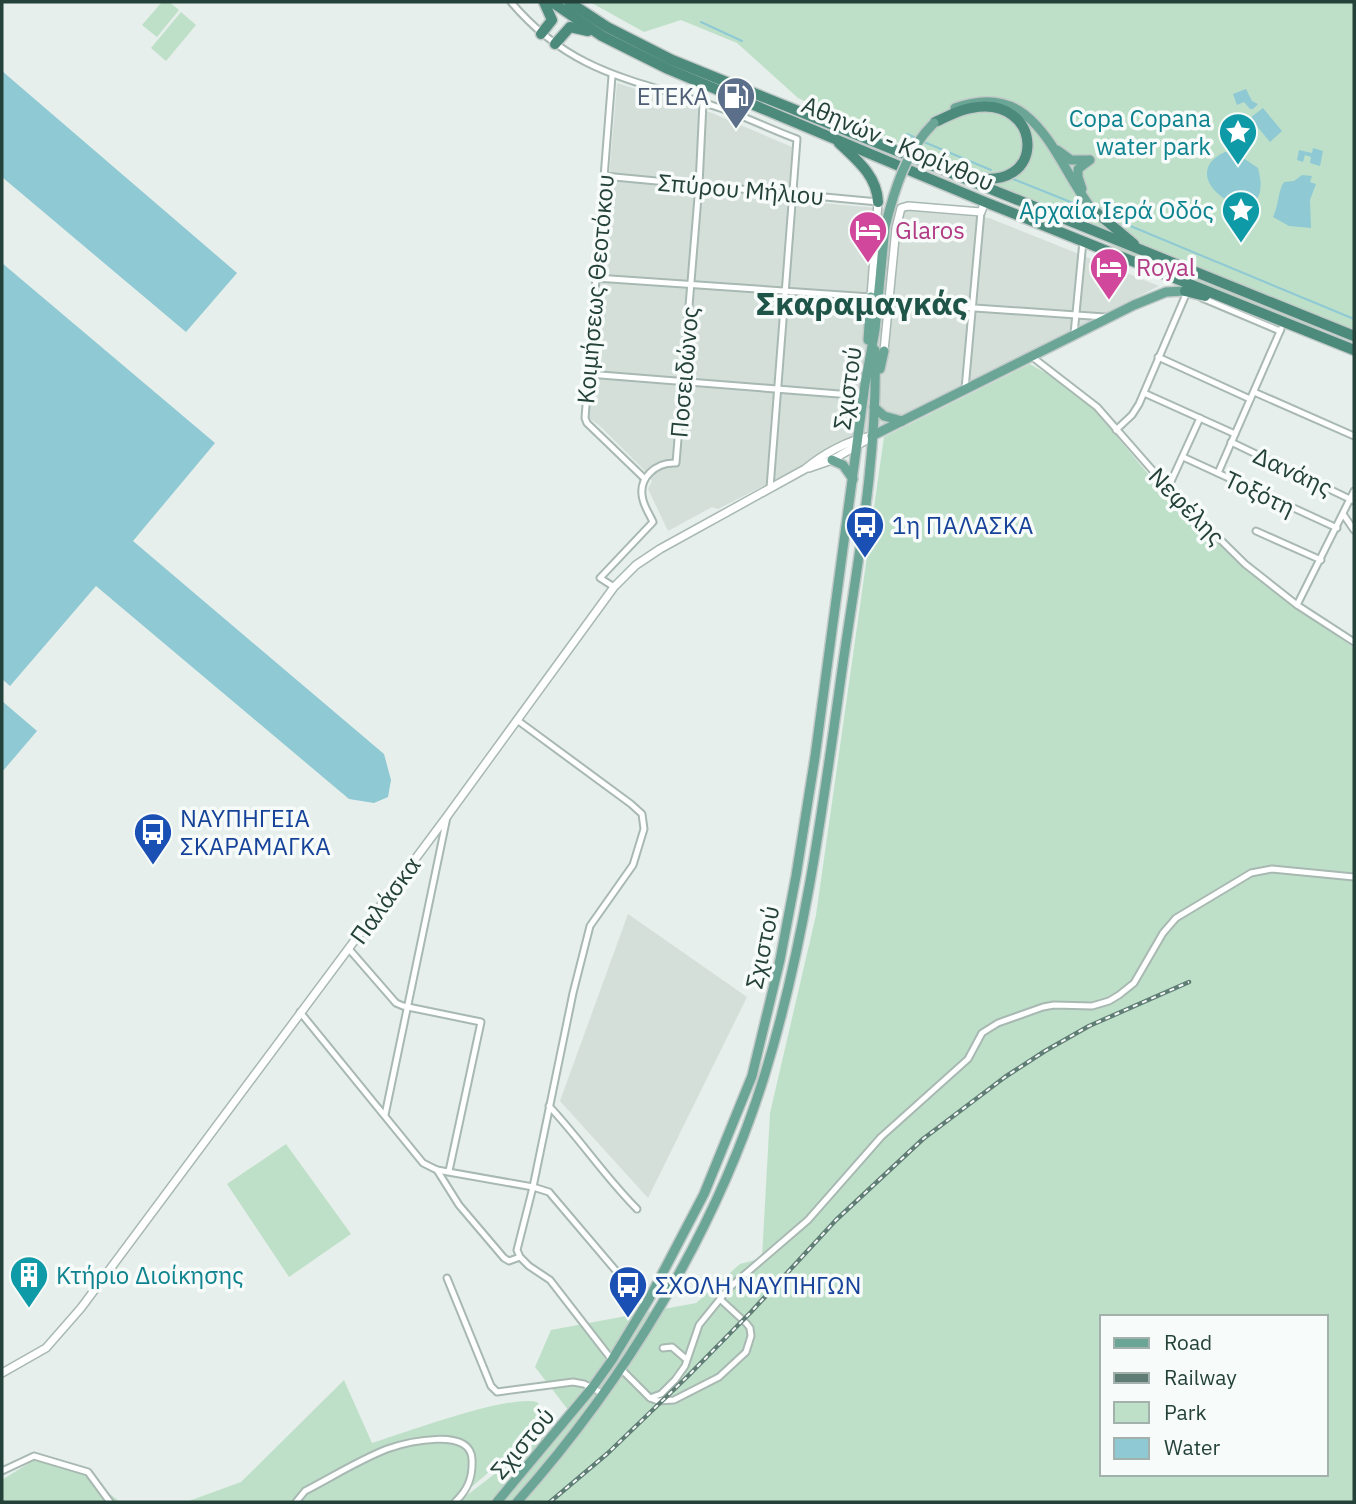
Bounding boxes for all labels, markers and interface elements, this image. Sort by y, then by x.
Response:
fuel station icon: ETEKA [715,75,757,130]
place label: ETEKA [637,80,709,112]
street label: Αθηνών - Κορίνθου [797,88,999,198]
place label: Copa Copana water park [1069,102,1211,162]
place icon: Copa Copana water park [1217,111,1259,166]
street label: Σπύρου Μήλιου [657,166,825,212]
street label: Κοιμήσεως Θεοτόκου [569,173,621,405]
place icon: Αρχαία Ιερά Οδός [1220,189,1262,244]
place label: Αρχαία Ιερά Οδός [1019,194,1214,226]
hotel icon: Glaros [847,209,889,264]
place label: Glaros [895,214,965,246]
hotel icon: Royal [1088,246,1130,301]
place label: Royal [1136,251,1195,283]
district label: Σκαραμαγκάς [756,282,968,324]
street label: Ποσειδώνος [662,305,706,439]
street label: Σχιστού [825,344,869,432]
street label: Δανάης [1248,439,1338,503]
street label: Νεφέλης [1142,460,1232,552]
street label: Τοξότη [1220,463,1300,523]
bus stop icon: 1η ΠΑΛΑΣΚΑ [844,504,886,559]
place label: 1η ΠΑΛΑΣΚΑ [892,509,1033,541]
place label: ΝΑΥΠΗΓΕΙΑ ΣΚΑΡΑΜΑΓΚΑ [180,802,331,862]
bus stop icon: ΝΑΥΠΗΓΕΙΑ ΣΚΑΡΑΜΑΓΚΑ [132,811,174,866]
street label: Παλάσκα [342,850,428,950]
street label: Σχιστού [738,903,786,991]
building icon: Κτήριο Διοίκησης [8,1254,50,1309]
place label: Κτήριο Διοίκησης [56,1259,244,1291]
bus stop icon: ΣΧΟΛΗ ΝΑΥΠΗΓΩΝ [607,1264,649,1319]
place label: ΣΧΟΛΗ ΝΑΥΠΗΓΩΝ [655,1269,861,1301]
legend [1100,1315,1328,1476]
text: Road [1164,1328,1212,1356]
text: Railway [1164,1363,1237,1391]
text: Park [1164,1398,1207,1426]
street label: Σχιστού [483,1401,561,1485]
text: Water [1164,1433,1221,1461]

